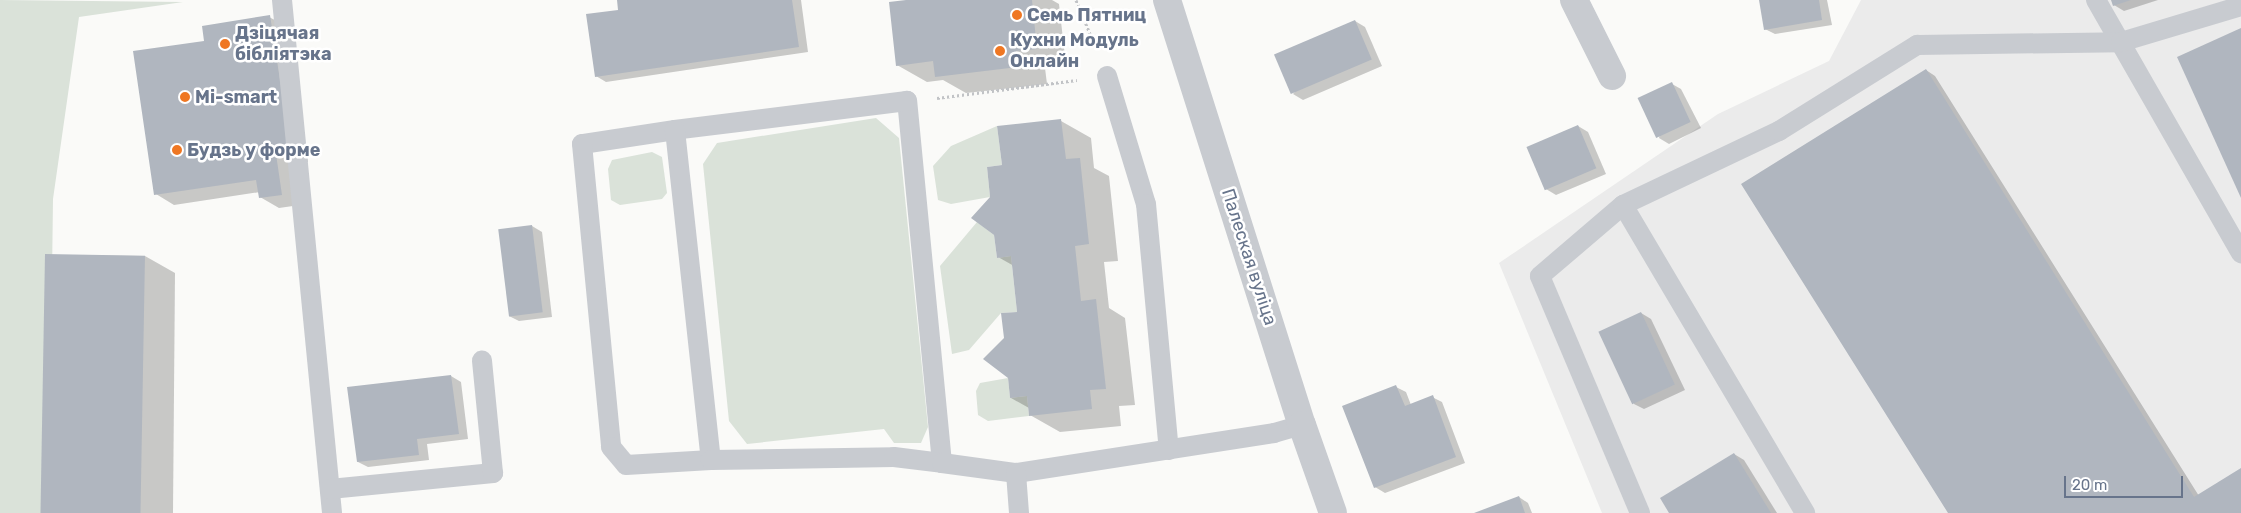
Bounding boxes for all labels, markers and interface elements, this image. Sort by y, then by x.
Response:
place label: Семь Пятниц [1027,4,1146,26]
marker: Семь Пятниц [1011,9,1023,21]
place label: Дзіцячая бібліятэка [235,23,332,66]
place label: Кухни Модуль Онлайн [1010,30,1139,72]
marker: Дзіцячая бібліятэка [219,38,231,50]
marker: Кухни Модуль Онлайн [994,45,1006,57]
place label: Mi-smart [195,86,277,108]
marker: Mi-smart [179,91,191,103]
place label: Будзь у форме [187,139,320,161]
marker: Будзь у форме [171,144,183,156]
street label: Палеская вуліца [1217,186,1281,328]
scale bar [2066,466,2185,498]
text: 20 m [2072,476,2107,494]

